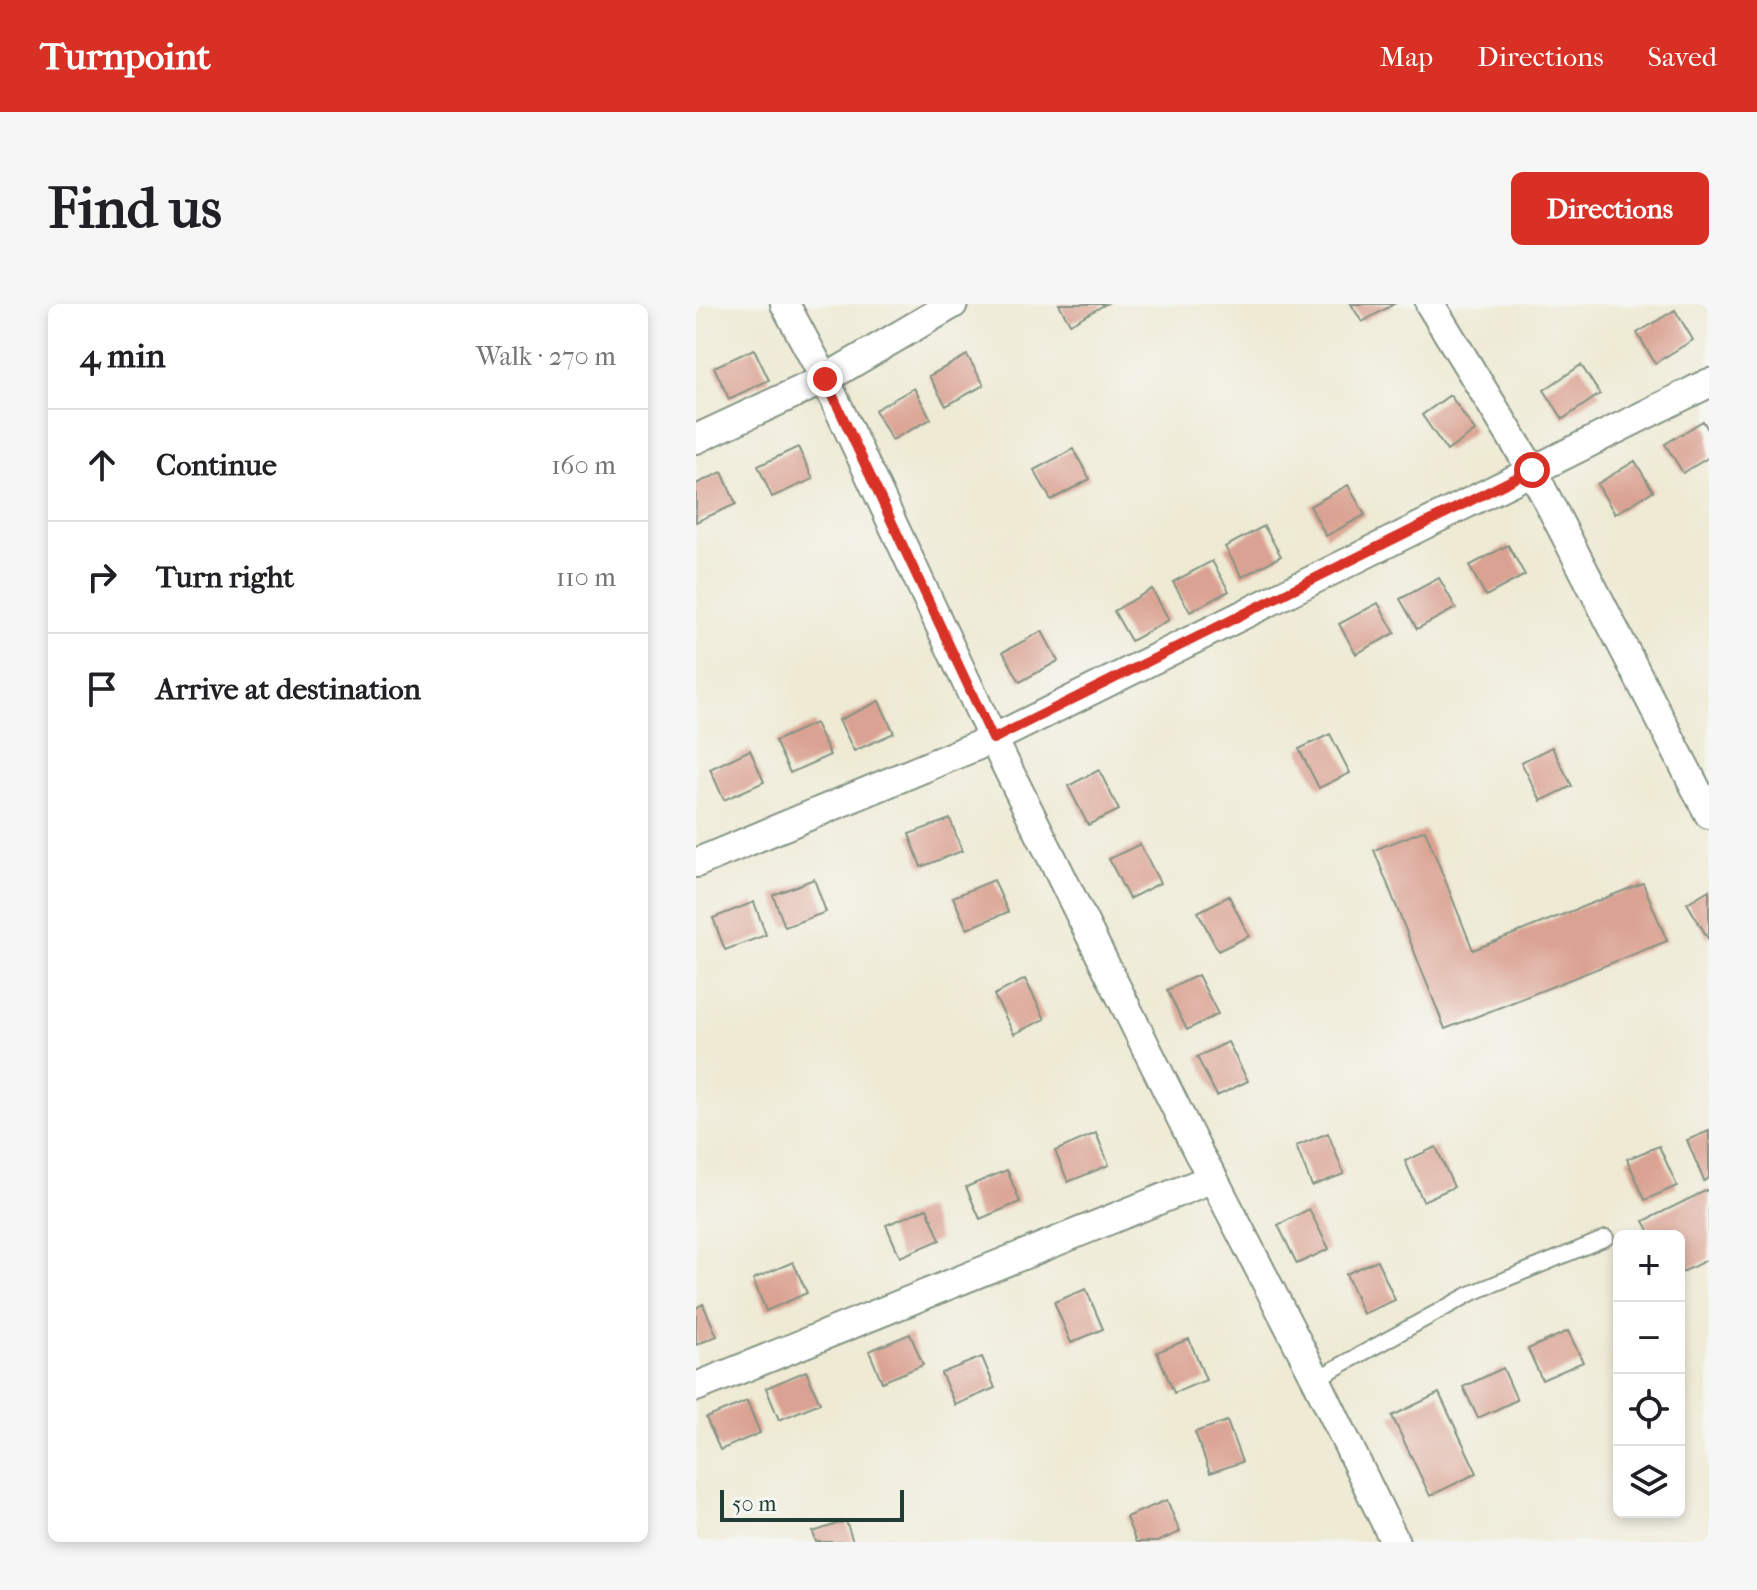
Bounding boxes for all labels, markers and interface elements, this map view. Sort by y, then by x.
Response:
text: Turnpoint [40,34,211,79]
text: Map [1380,40,1433,73]
text: Directions [1477,40,1604,73]
text: Saved [1648,40,1717,73]
button: Directions [1511,172,1709,245]
text: Find us [48,176,222,241]
text: 4 min [80,336,165,376]
text: Walk · 270 m [476,341,616,372]
route end [807,361,843,397]
icon: ahead [80,443,124,487]
text: Continue [156,448,277,483]
text: 160 m [551,450,616,481]
route start [1514,452,1550,488]
icon: right [80,555,124,599]
text: Turn right [156,560,294,595]
text: 110 m [556,562,616,593]
icon: arrive [80,667,124,711]
text: Arrive at destination [156,672,421,707]
map controls [1613,1230,1685,1518]
button: + [1613,1230,1685,1302]
button: − [1613,1302,1685,1374]
button: locate [1613,1374,1685,1446]
button: layers [1613,1446,1685,1518]
scale bar [720,1486,904,1522]
text: 50 m [732,1491,777,1517]

